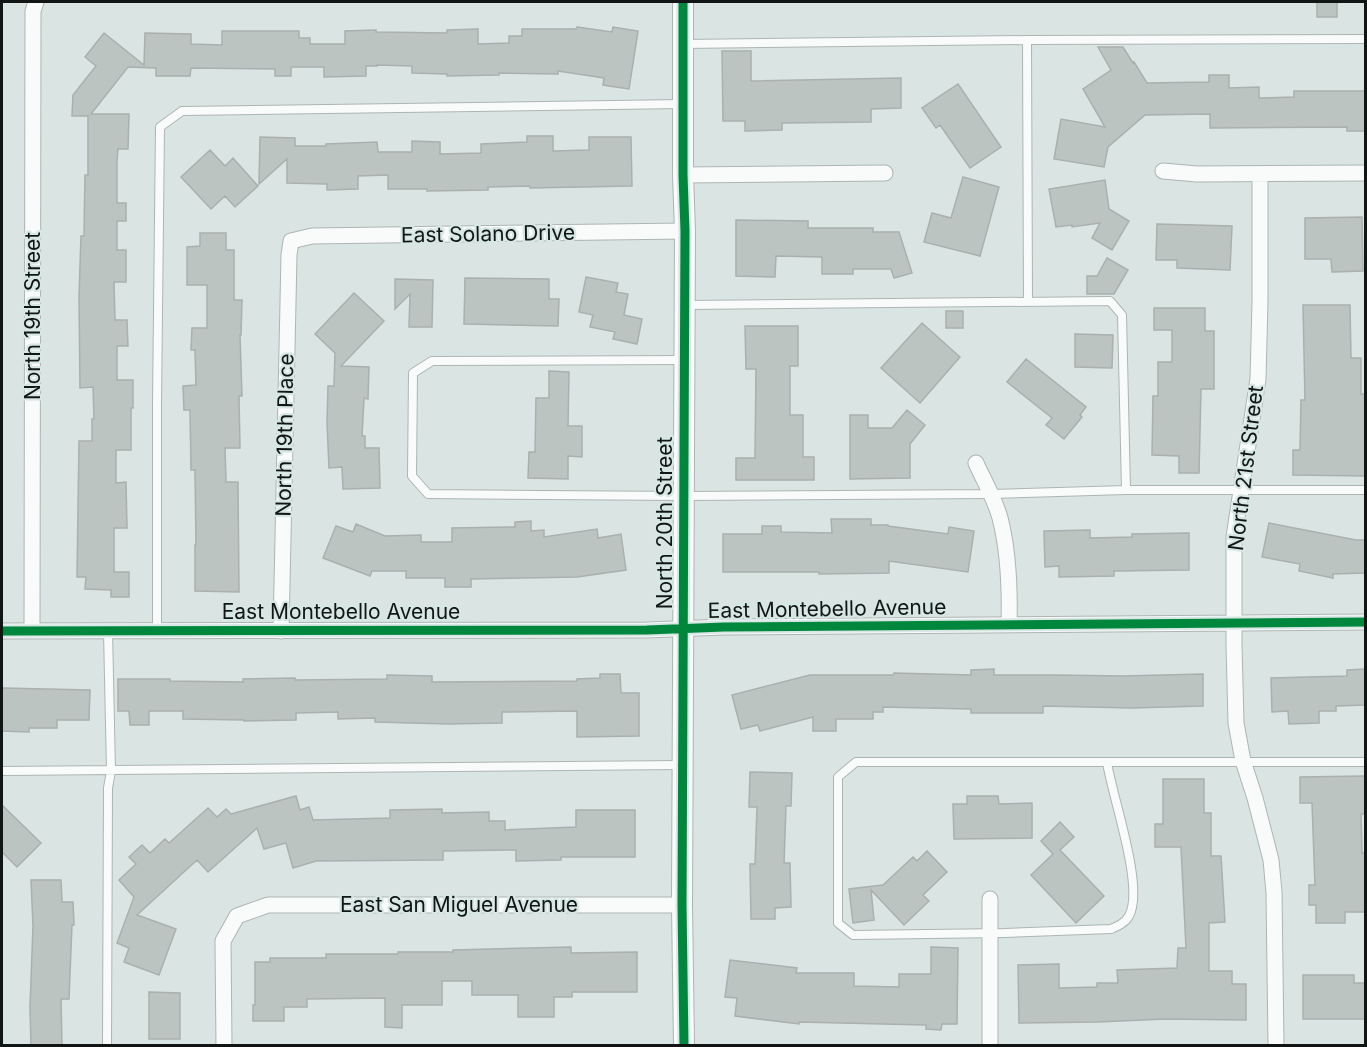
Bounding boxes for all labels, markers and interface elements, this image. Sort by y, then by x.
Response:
street label: East Solano Drive [401,219,575,248]
street label: North 19th Street [20,232,45,400]
street label: North 19th Place [271,353,298,517]
street label: North 21st Street [1223,384,1268,552]
street label: North 20th Street [652,437,677,609]
street label: East Montebello Avenue [707,594,947,623]
street label: East Montebello Avenue [222,599,460,624]
street label: East San Miguel Avenue [340,892,578,917]

